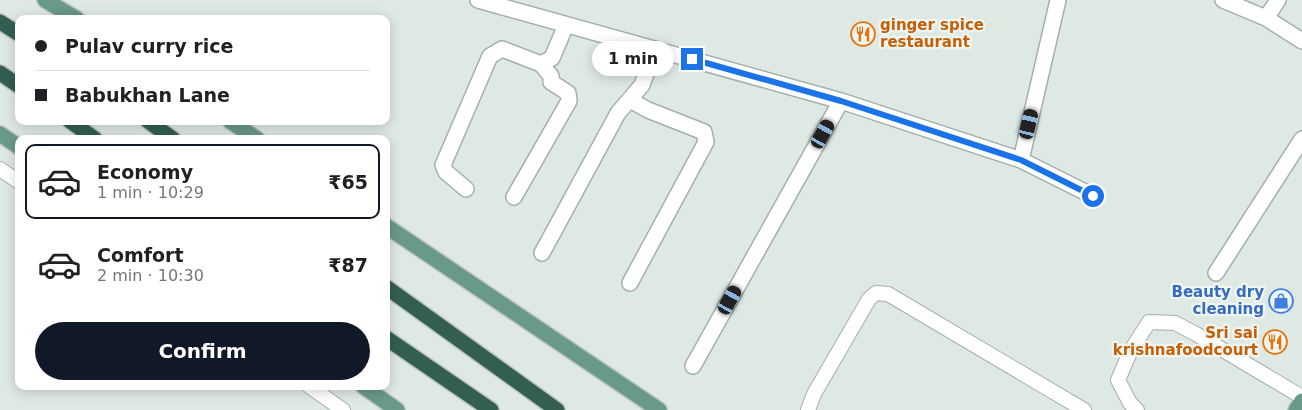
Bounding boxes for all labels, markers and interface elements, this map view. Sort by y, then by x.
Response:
place label: ginger spice restaurant [880,16,984,51]
restaurant icon: ginger spice restaurant [850,21,876,47]
text: Pulav curry rice [65,35,233,57]
callout: 1 min [592,42,674,76]
route end [681,48,703,70]
text: 1 min [608,49,658,68]
text: Babukhan Lane [65,84,230,106]
car [1018,108,1039,140]
car [809,117,836,151]
icon: car [37,159,82,204]
text: Economy [97,161,193,183]
text: ₹65 [328,171,368,193]
text: 1 min · 10:29 [97,183,204,202]
route start [1082,185,1104,207]
icon: car [37,242,82,287]
text: Comfort [97,244,184,266]
text: ₹87 [328,254,368,276]
text: 2 min · 10:30 [97,266,204,285]
car [716,283,743,317]
place label: Beauty dry cleaning [1172,283,1264,318]
shop icon: Beauty dry cleaning [1268,288,1294,314]
button: Confirm [35,322,370,380]
place label: Sri sai krishnafoodcourt [1113,324,1258,359]
restaurant icon: Sri sai krishnafoodcourt [1262,329,1288,355]

